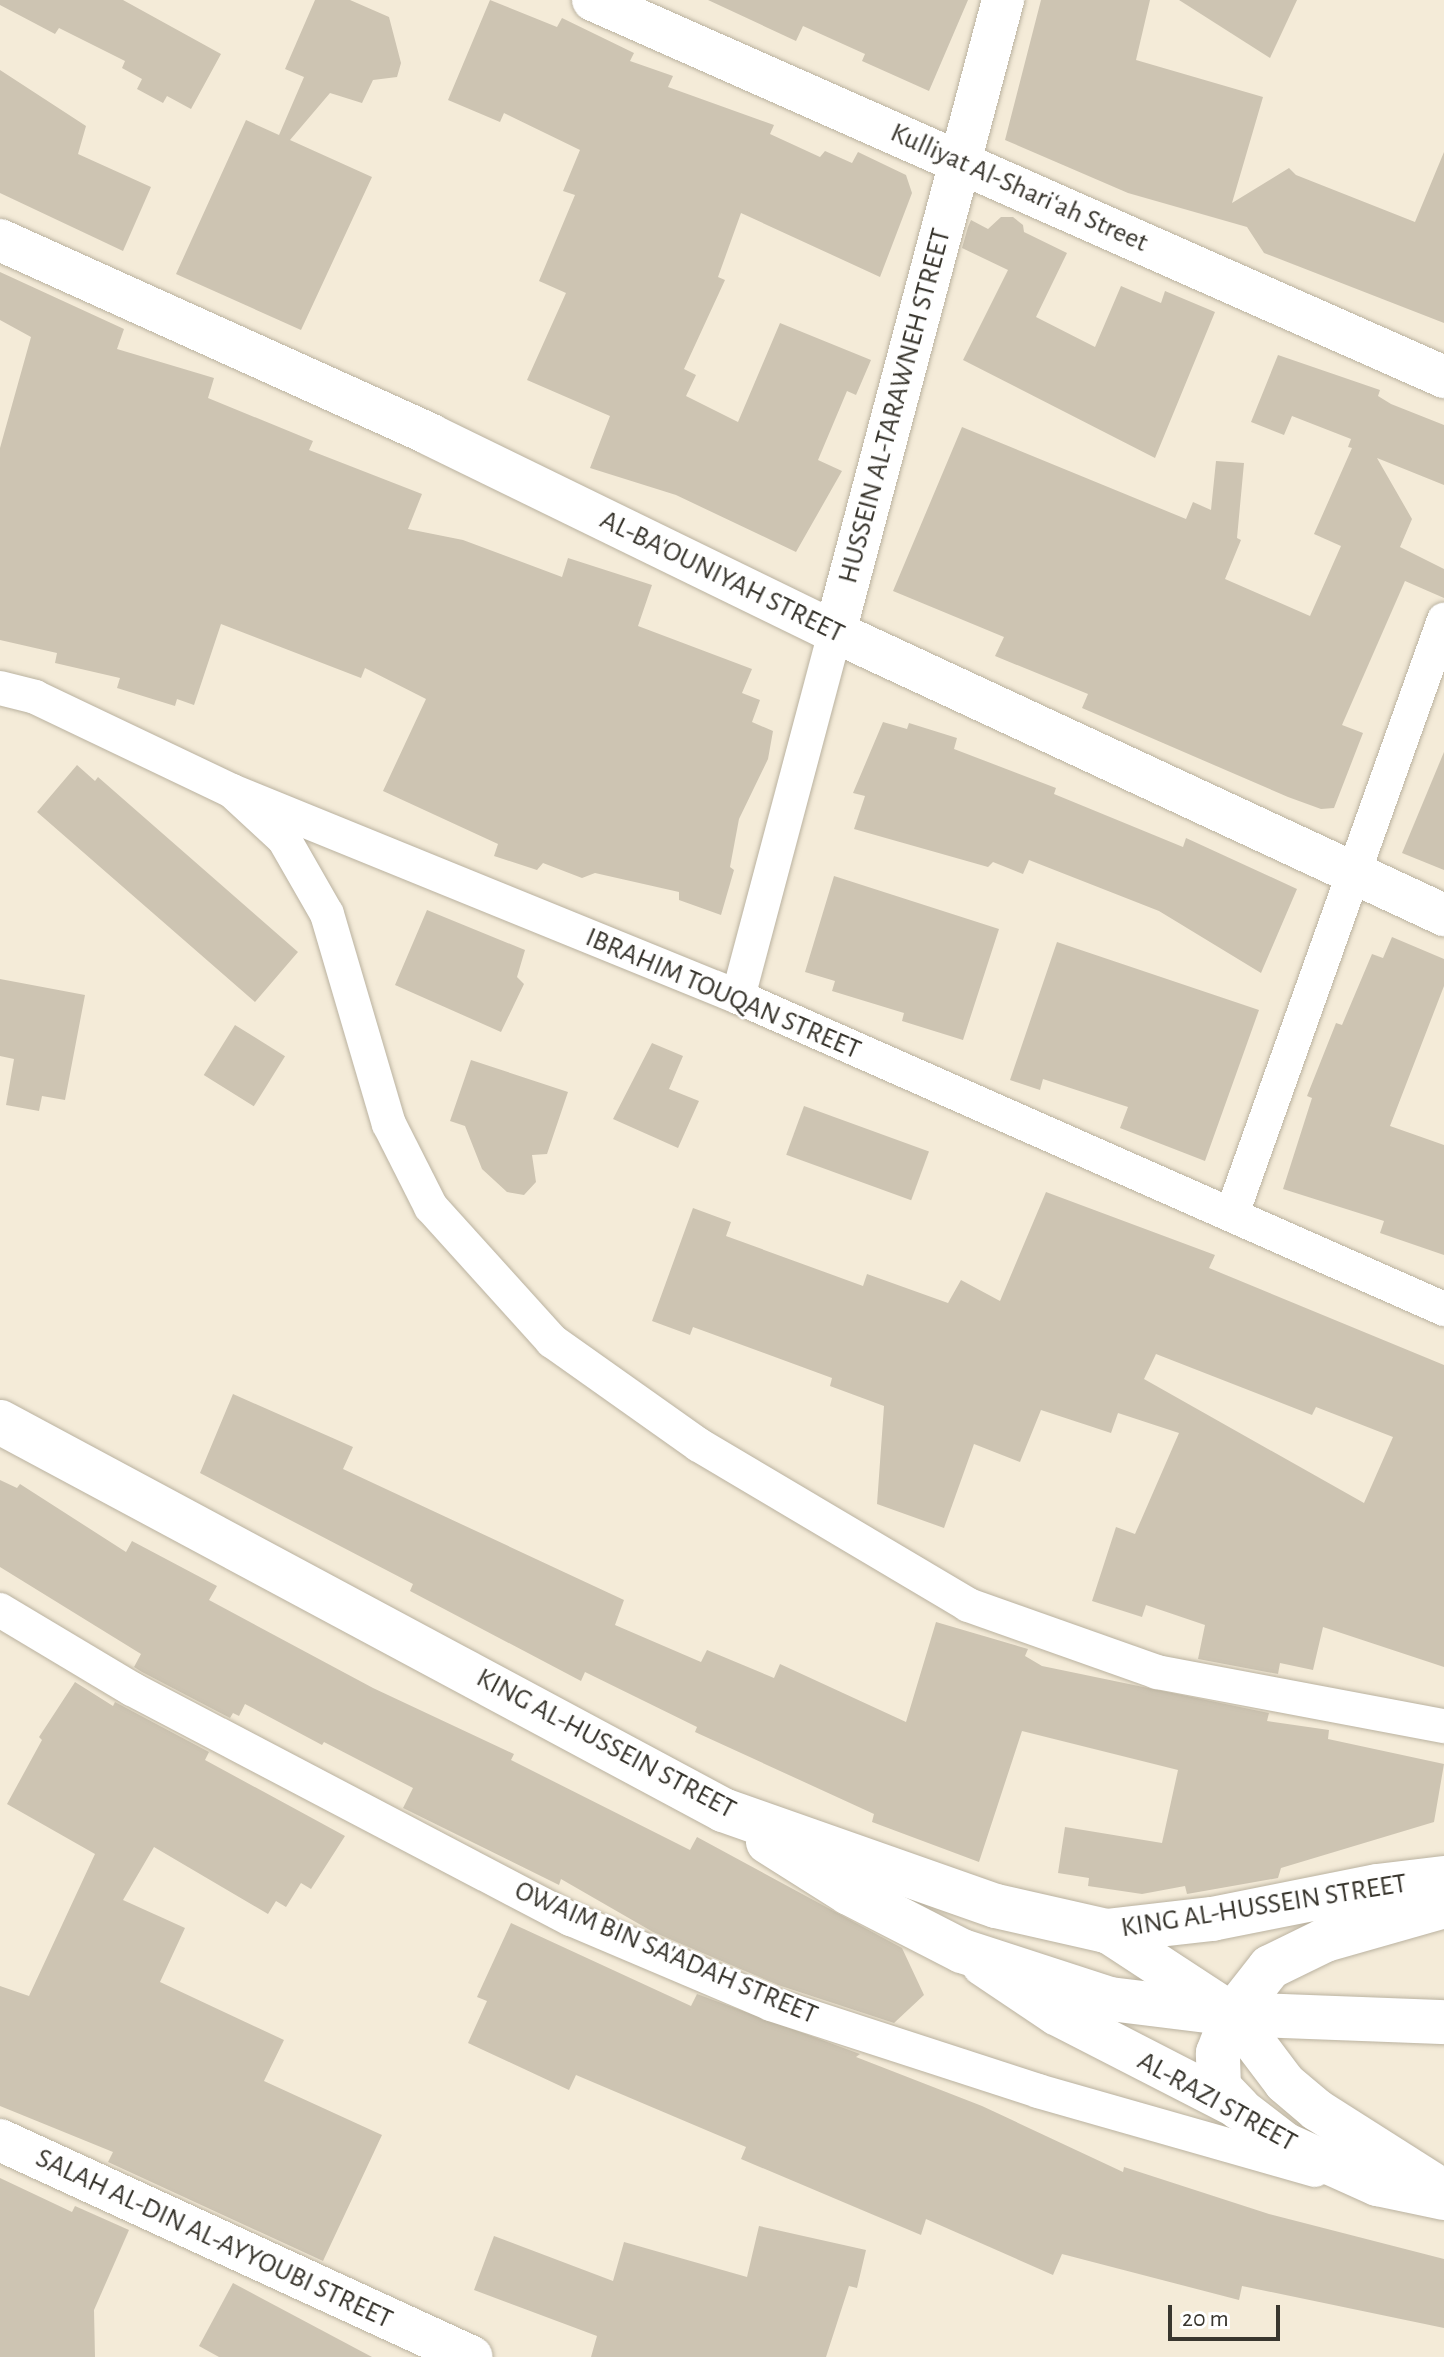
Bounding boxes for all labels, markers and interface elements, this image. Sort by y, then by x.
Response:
street label: Kulliyat Al-Shariʻah Street [885,116,1153,260]
street label: HUSSEIN AL-TARAWNEH STREET [831,225,959,587]
street label: AL-BA'OUNIYAH STREET [594,503,850,651]
street label: IBRAHIM TOUQAN STREET [580,921,866,1067]
street label: KING AL-HUSSEIN STREET [470,1661,742,1827]
street label: KING AL-HUSSEIN STREET [1119,1867,1409,1945]
street label: OWAIM BIN SA'ADAH STREET [510,1874,822,2032]
street label: AL-RAZI STREET [1131,2044,1303,2160]
street label: SALAH AL-DIN AL-AYYOUBI STREET [30,2141,398,2337]
scale bar [1172,2289,1284,2339]
text: 20 m [1182,2307,1229,2331]

